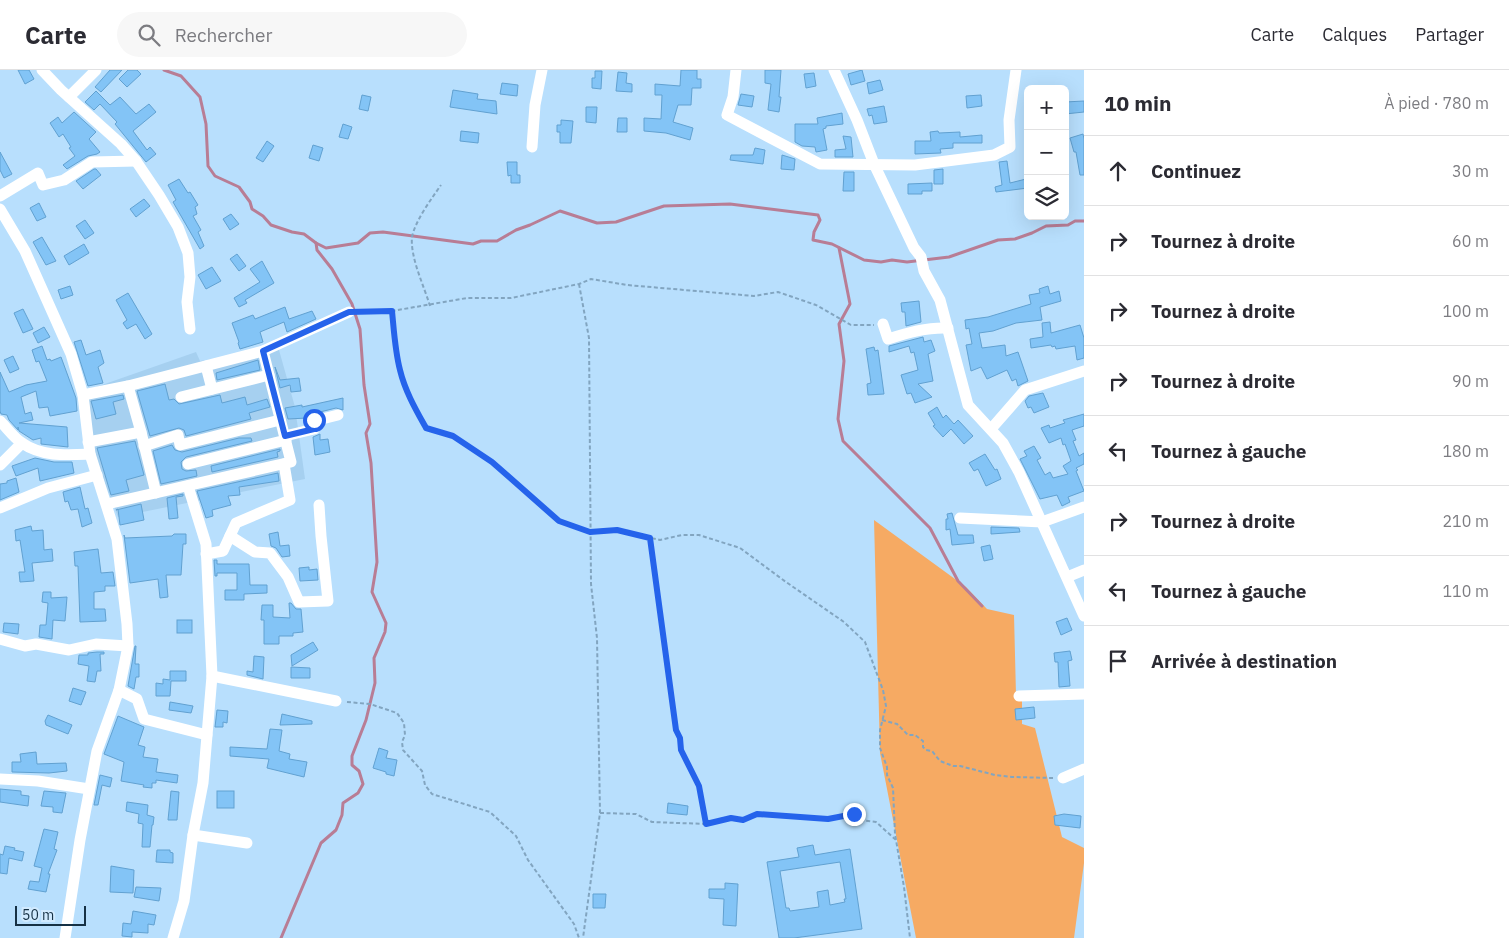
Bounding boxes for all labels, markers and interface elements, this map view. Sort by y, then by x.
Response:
search box [117,12,467,57]
text: Carte [25,19,87,51]
icon: search [135,21,163,49]
text: Rechercher [175,23,272,47]
text: Carte [1251,23,1294,46]
text: Calques [1322,23,1387,46]
text: Partager [1415,23,1484,46]
map controls [1024,85,1069,220]
button: + [1024,85,1069,130]
text: 10 min [1104,89,1171,117]
text: À pied · 780 m [1384,93,1489,113]
button: − [1024,130,1069,175]
icon: ahead [1104,157,1132,185]
text: Continuez [1151,159,1241,183]
text: 30 m [1452,161,1489,181]
button: layers [1024,175,1069,220]
icon: right [1104,227,1132,255]
text: Tournez à droite [1151,229,1295,253]
text: 60 m [1452,231,1489,251]
icon: right [1104,297,1132,325]
text: Tournez à droite [1151,299,1295,323]
text: 100 m [1442,301,1489,321]
icon: right [1104,367,1132,395]
text: Tournez à droite [1151,369,1295,393]
text: 90 m [1452,371,1489,391]
route start [303,409,326,432]
icon: left [1104,437,1132,465]
text: Tournez à gauche [1151,439,1307,463]
text: 180 m [1442,441,1489,461]
icon: right [1104,507,1132,535]
text: Tournez à droite [1151,509,1295,533]
text: 210 m [1442,511,1489,531]
icon: left [1104,577,1132,605]
text: Tournez à gauche [1151,579,1307,603]
text: 110 m [1442,581,1489,601]
icon: arrive [1104,647,1132,675]
text: Arrivée à destination [1151,649,1337,673]
route end [843,803,866,826]
scale bar [15,903,86,926]
text: 50 m [22,906,54,924]

